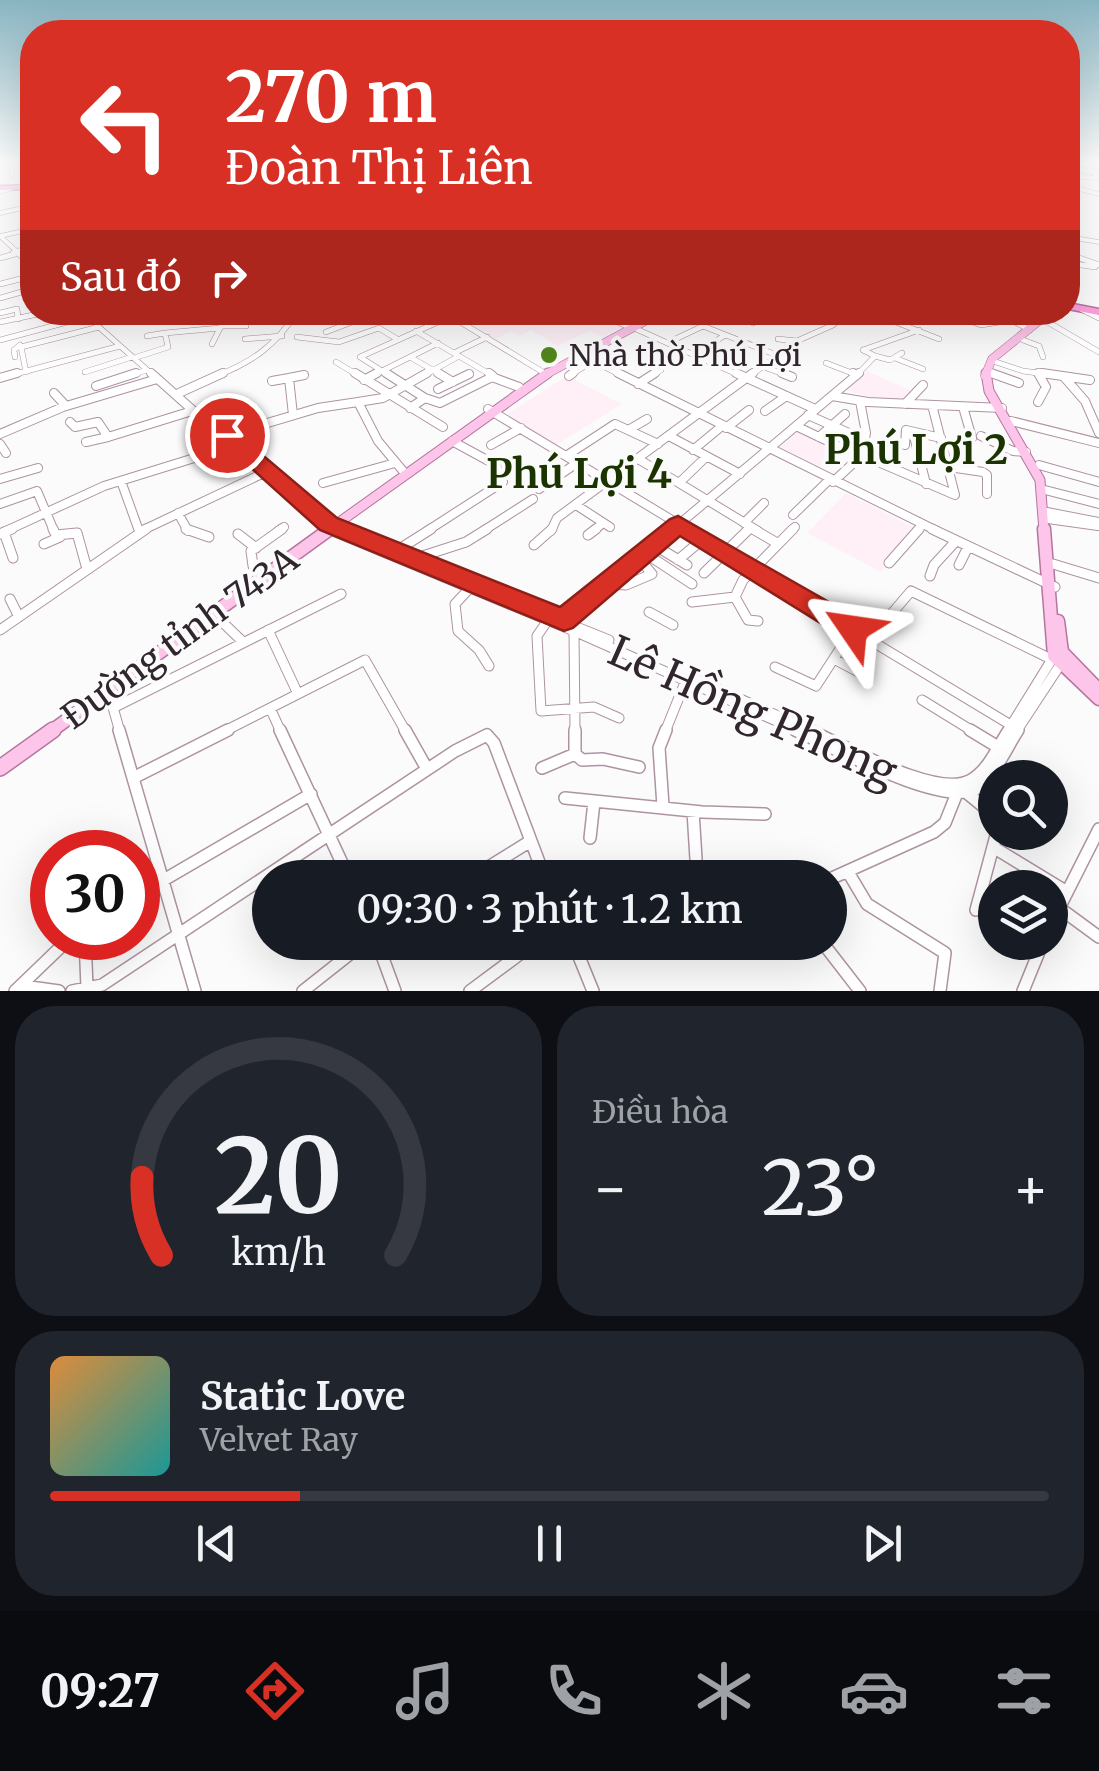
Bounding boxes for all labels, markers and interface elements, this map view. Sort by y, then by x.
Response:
text: 270 m [225,53,437,141]
icon: left [60,60,190,190]
text: Đoàn Thị Liên [225,140,533,196]
icon: right [201,250,256,305]
text: Sau đó [60,254,181,301]
place label: Nhà thờ Phú Lợi [569,336,802,374]
marker: Nhà thờ Phú Lợi [538,344,560,366]
pin [185,393,270,478]
icon: arrive [200,408,255,463]
district label: Phú Lợi 2 [824,425,1008,475]
district label: Phú Lợi 4 [486,449,672,499]
street label: Đường tỉnh 743A [53,537,307,738]
position arrow [801,577,905,681]
street label: Lê Hồng Phong [600,624,905,799]
map controls [978,760,1068,960]
button: search [978,760,1068,850]
speed limit sign: 30 [30,830,160,960]
button: layers [978,870,1068,960]
text: 09:30 · 3 phút · 1.2 km [356,886,743,933]
text: Điều hòa [592,1092,728,1132]
text: 20 [214,1111,343,1241]
text: 23° [762,1141,879,1235]
text: − [592,1154,629,1223]
text: + [1012,1154,1049,1223]
text: km/h [231,1230,326,1275]
text: Static Love [200,1373,405,1420]
text: Velvet Ray [200,1420,358,1460]
icon: previous [189,1516,244,1571]
icon: pause [522,1516,577,1571]
icon: next [855,1516,910,1571]
icon: directions [240,1656,310,1726]
icon: music [390,1656,460,1726]
icon: phone [539,1656,609,1726]
icon: climate [689,1656,759,1726]
icon: car [839,1656,909,1726]
icon: filters [989,1656,1059,1726]
text: 09:27 [40,1663,160,1719]

